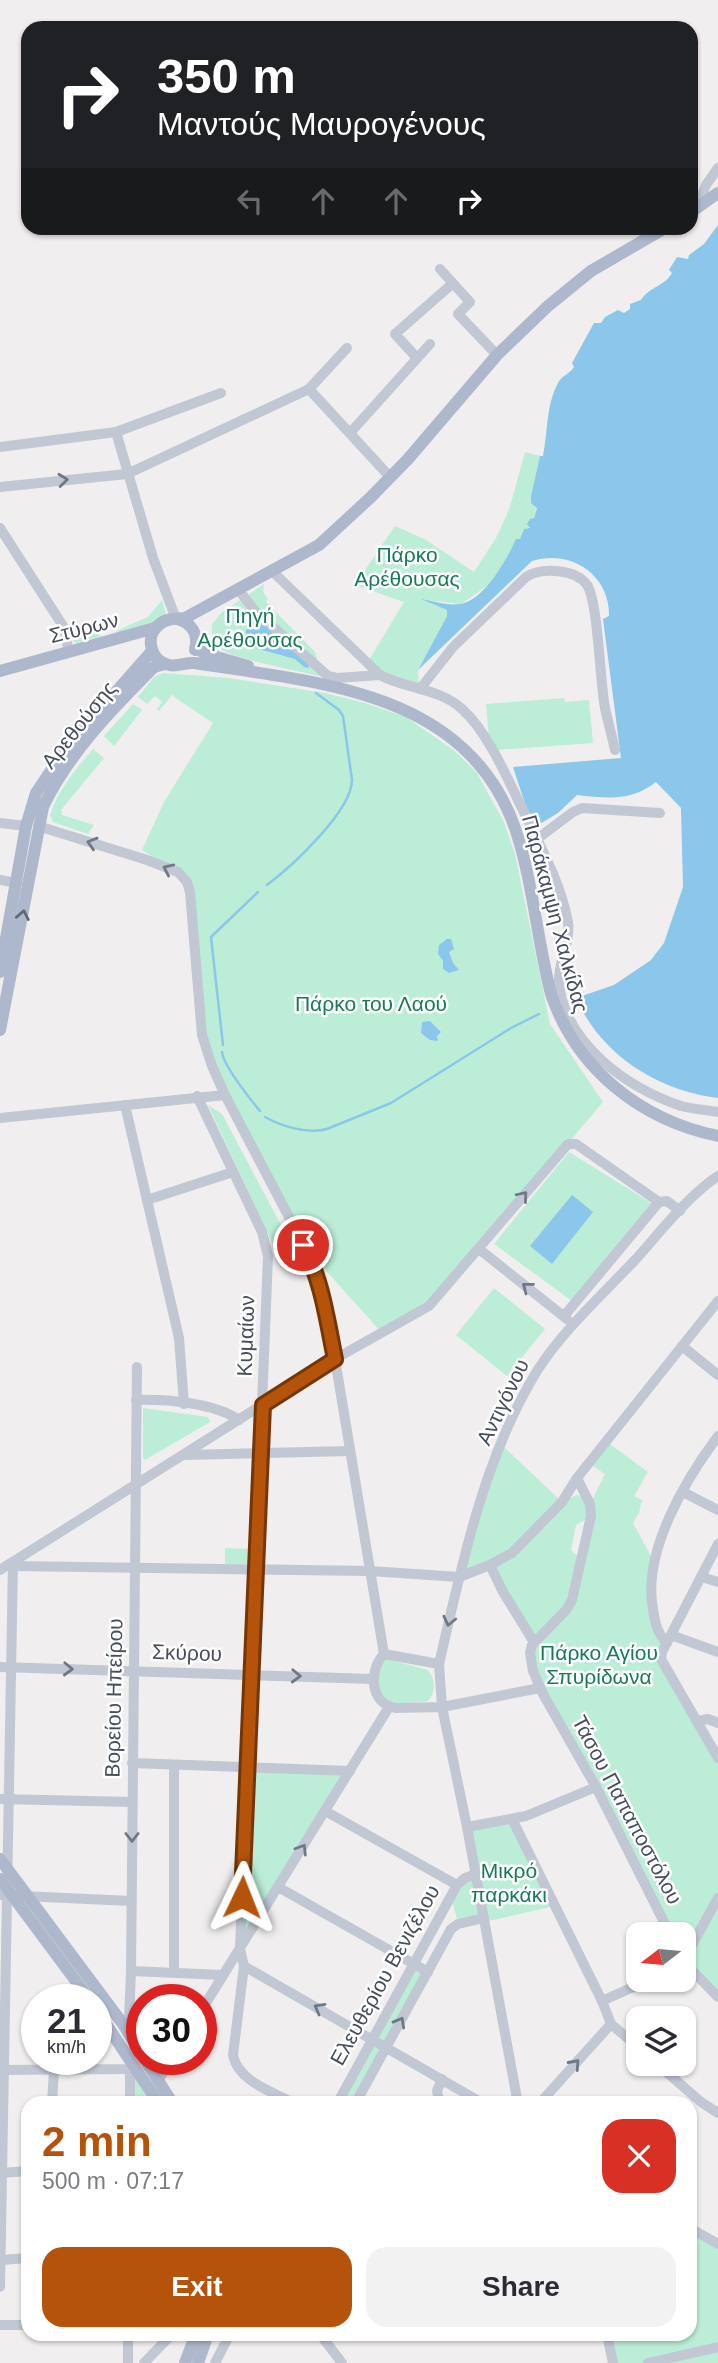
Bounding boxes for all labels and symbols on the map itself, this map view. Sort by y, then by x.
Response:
one-way arrow [58,473,69,488]
park label: Πάρκο Αρέθουσας [354,543,460,590]
park label: Πηγή Αρέθουσας [197,604,303,651]
street label: Στύρων [47,608,121,647]
street label: Αρεθούσης [37,677,121,773]
street label: Παράκαμψη Χαλκίδας [518,812,593,1015]
one-way arrow [87,836,99,851]
one-way arrow [163,863,175,877]
one-way arrow [14,909,29,921]
park label: Πάρκο του Λαού [295,992,447,1015]
one-way arrow [515,1192,527,1205]
pin [273,1215,333,1275]
one-way arrow [523,1282,535,1295]
street label: Κυμαίων [233,1295,258,1377]
street label: Αντιγόνου [472,1355,533,1449]
one-way arrow [443,1614,457,1626]
street label: Βορείου Ηπείρου [101,1618,126,1778]
street label: Σκύρου [152,1640,222,1665]
park label: Πάρκο Αγίου Σπυρίδωνα [540,1641,658,1688]
one-way arrow [63,1661,74,1676]
one-way arrow [290,1669,301,1684]
street label: Τάσου Παπαποστόλου [568,1712,687,1908]
one-way arrow [124,1832,140,1843]
one-way arrow [293,1843,306,1856]
park label: Μικρό παρκάκι [471,1859,547,1906]
position arrow [205,1860,279,1934]
street label: Ελευθερίου Βενιζέλου [325,1881,444,2069]
north arrow [626,1922,696,1992]
speed limit sign: 30 [126,1984,217,2075]
one-way arrow [313,2003,326,2016]
one-way arrow [392,2017,405,2029]
one-way arrow [567,2059,579,2072]

